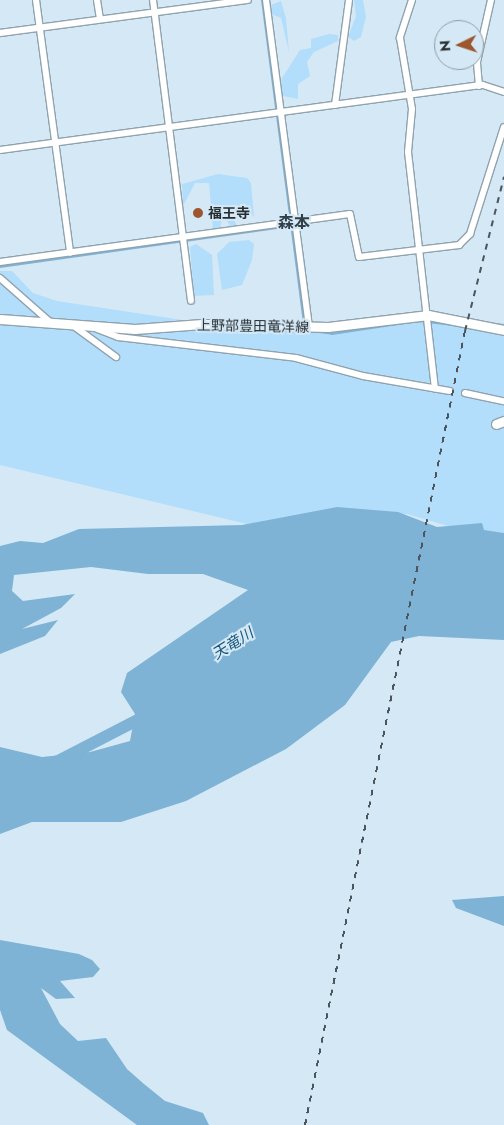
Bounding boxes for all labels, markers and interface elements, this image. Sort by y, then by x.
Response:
north arrow [434,20,484,70]
text: N [435,40,455,52]
place label: 福王寺 [208,205,250,221]
marker: 福王寺 [192,207,204,219]
district label: 森本 [278,213,310,233]
street label: 上野部豊田竜洋線 [197,317,309,335]
water label: 天竜川 [209,624,257,664]

